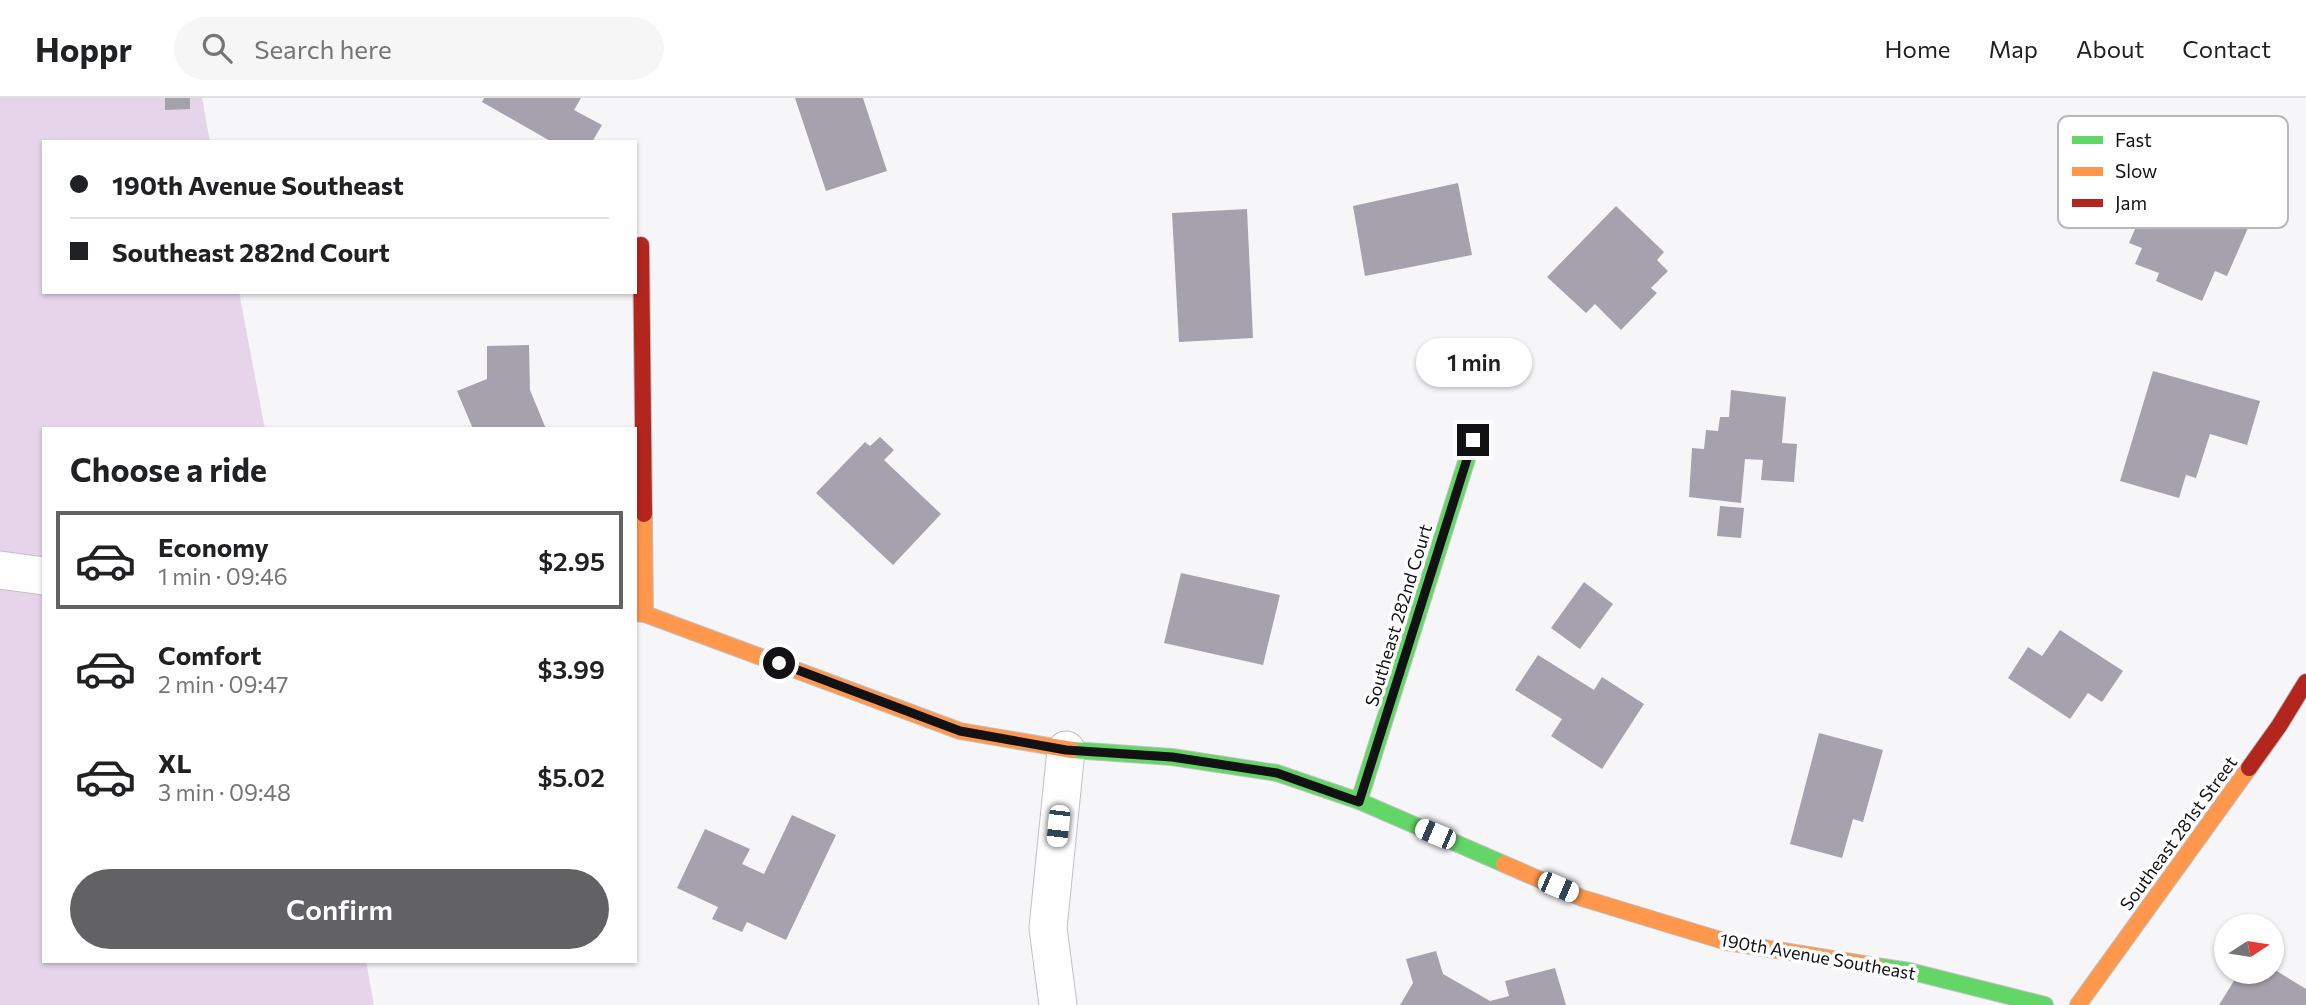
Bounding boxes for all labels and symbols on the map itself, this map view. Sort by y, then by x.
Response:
legend [2058,116,2288,228]
text: Fast [2115,128,2152,151]
text: Slow [2115,159,2157,182]
text: Jam [2115,191,2147,214]
callout: 1 min [1415,338,1531,388]
route end [1457,424,1489,456]
street label: Southeast 282nd Court [1360,521,1436,709]
route start [763,647,795,679]
street label: Southeast 281st Street [2115,752,2241,914]
car [1046,804,1071,848]
car [1412,816,1459,852]
car [1535,869,1582,905]
north arrow [2214,914,2284,984]
street label: 190th Avenue Southeast [1718,928,1918,984]

